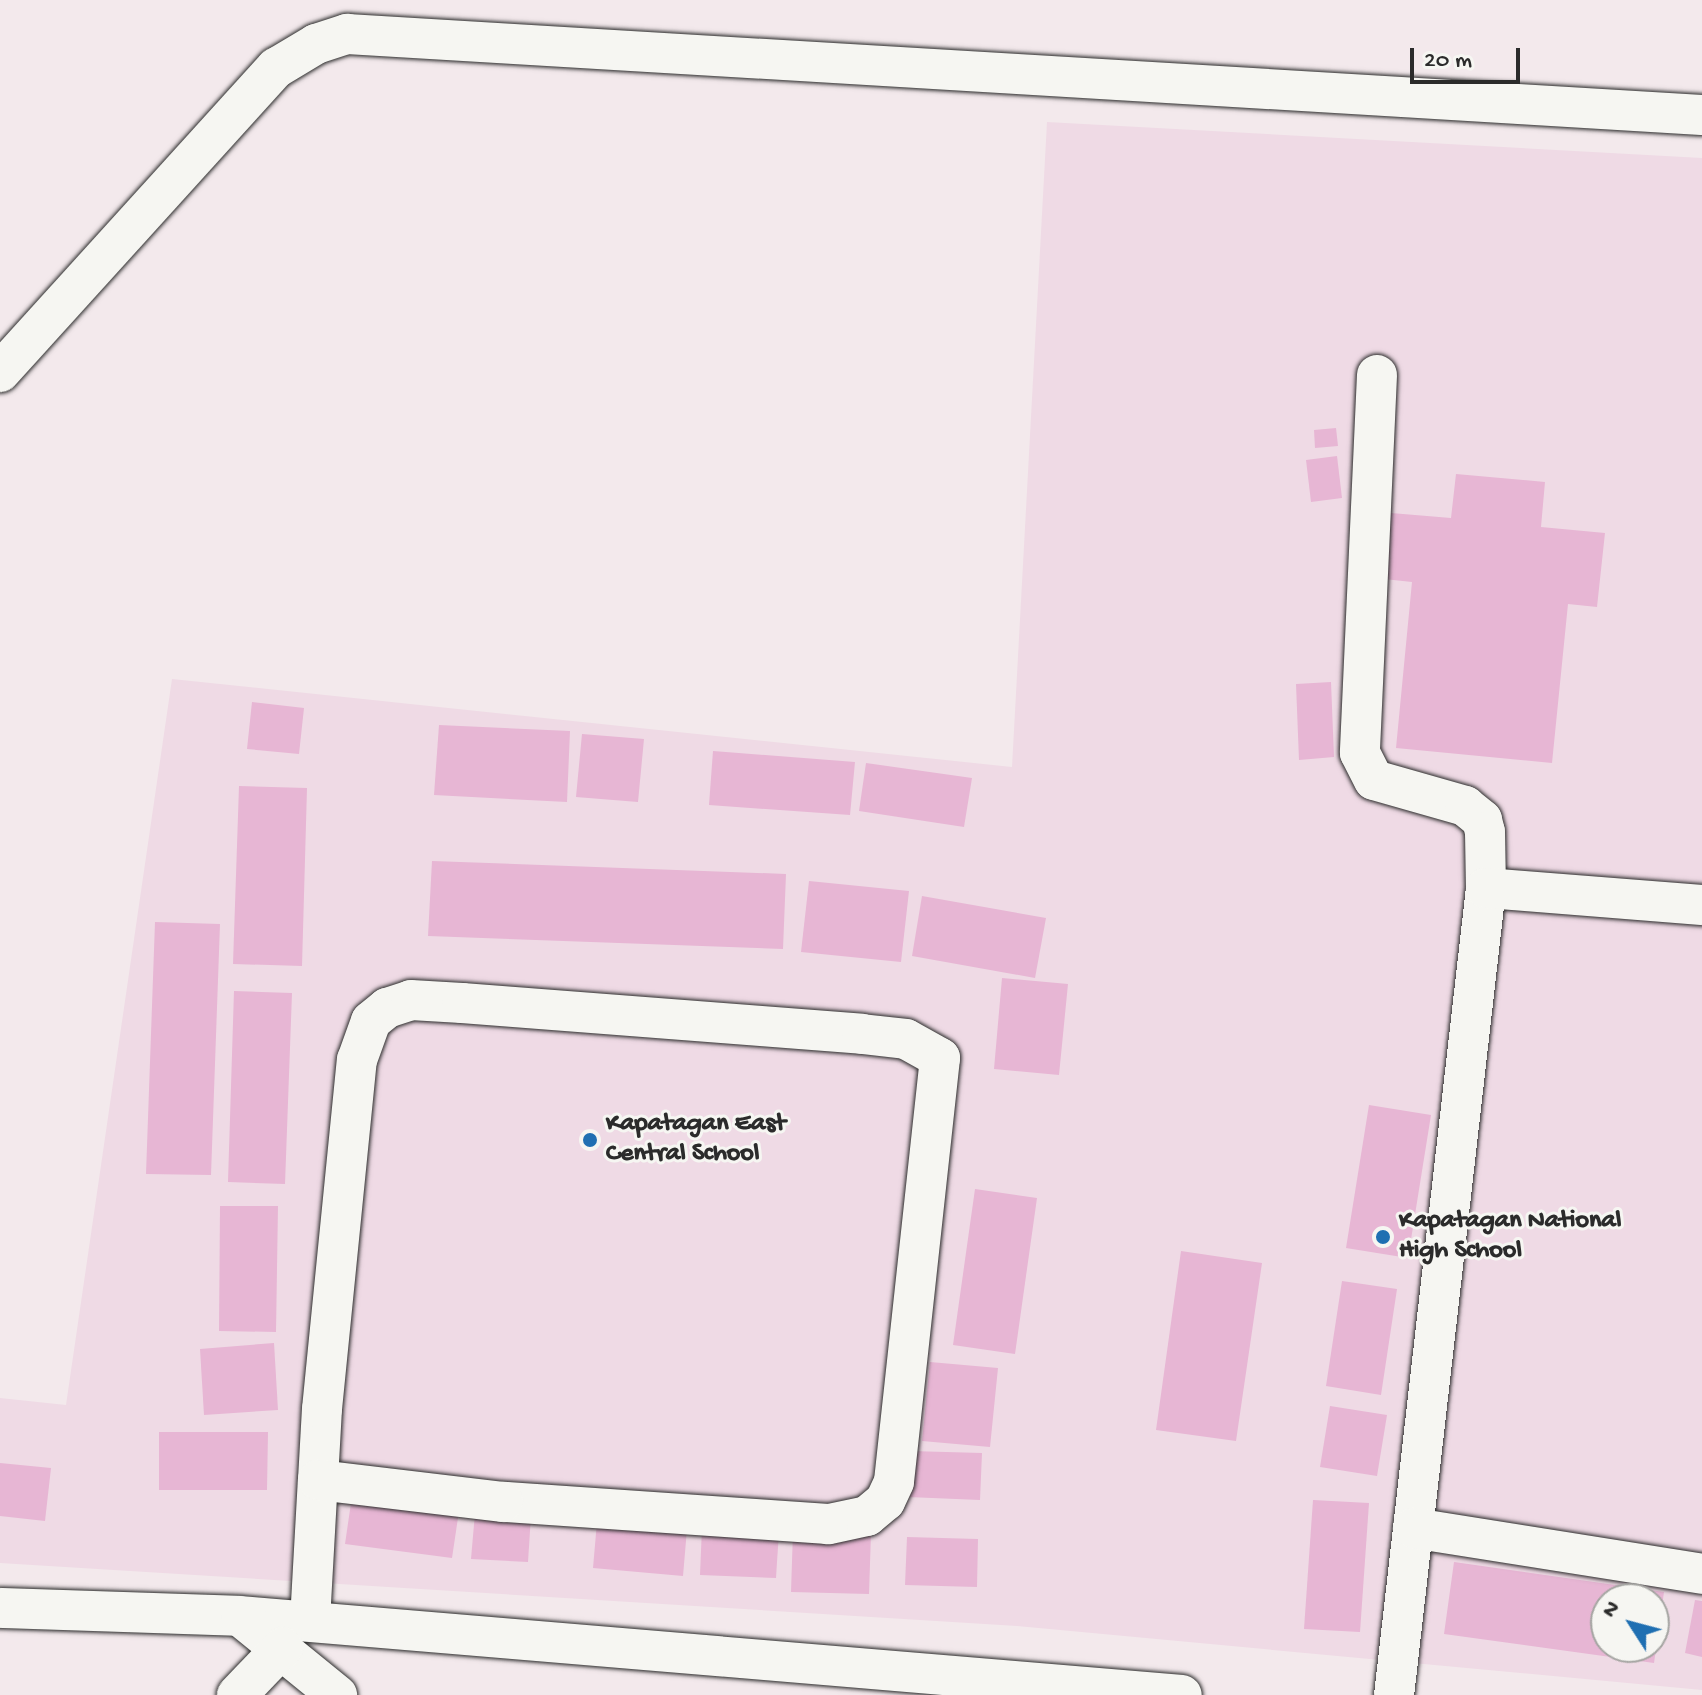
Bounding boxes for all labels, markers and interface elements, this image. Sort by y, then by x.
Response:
scale bar [1414,32,1524,82]
text: 20 m [1424,47,1472,76]
place label: Kapatagan East Central School [606,1109,786,1170]
marker: Kapatagan East Central School [581,1131,599,1149]
place label: Kapatagan National High School [1399,1206,1621,1268]
marker: Kapatagan National High School [1374,1228,1392,1246]
north arrow [1590,1583,1670,1663]
text: N [1597,1597,1627,1624]

